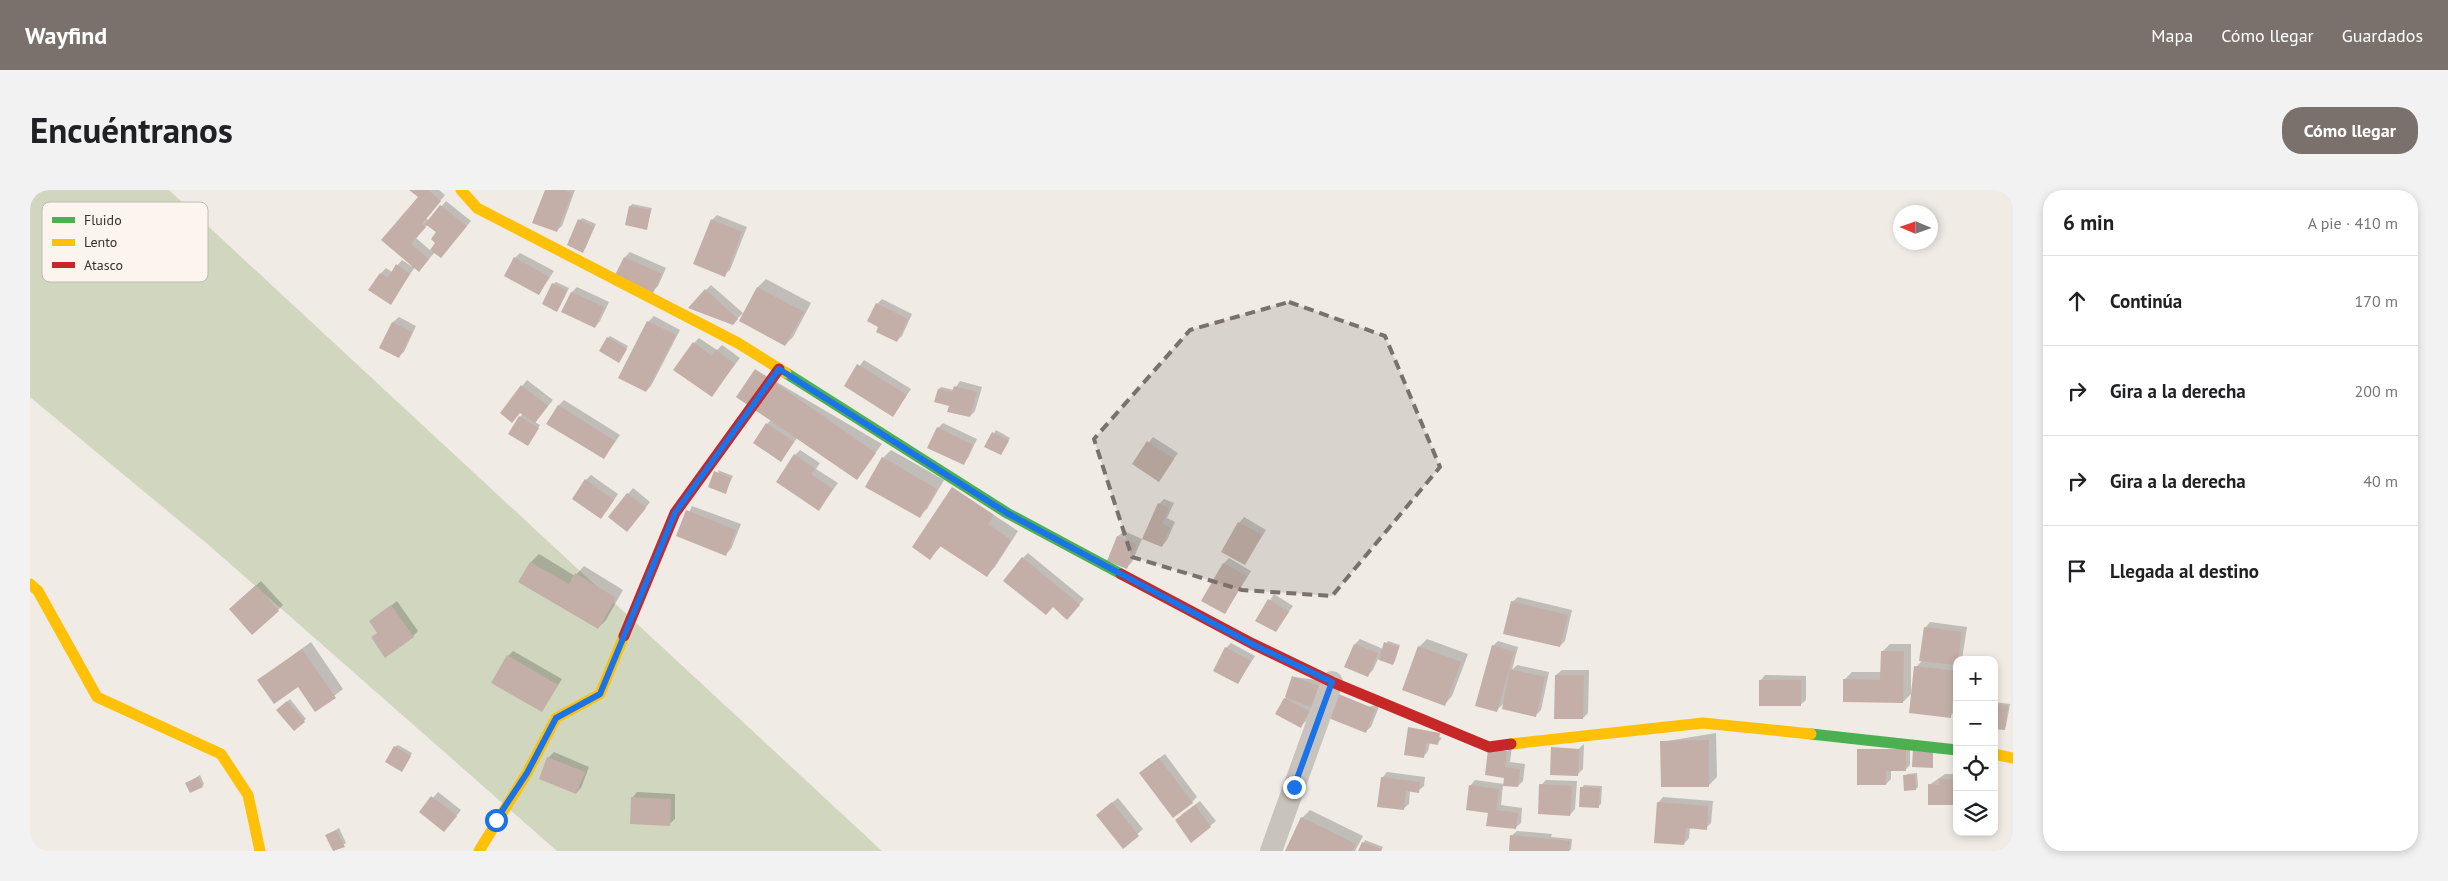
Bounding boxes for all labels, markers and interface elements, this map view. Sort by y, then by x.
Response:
text: Wayfind [25,20,107,51]
text: Mapa [2151,24,2193,47]
text: Cómo llegar [2221,24,2314,47]
text: Guardados [2342,24,2423,47]
text: Encuéntranos [30,107,233,153]
button: Cómo llegar [2282,107,2418,154]
legend [42,202,208,282]
north arrow [1893,205,1938,250]
text: 6 min [2063,209,2114,236]
text: Fluido [84,211,122,229]
text: A pie · 410 m [2308,213,2398,233]
text: Lento [84,233,117,251]
text: Atasco [84,256,123,274]
icon: ahead [2063,287,2091,315]
text: Continúa [2110,289,2182,313]
text: 170 m [2355,291,2398,311]
icon: right [2063,377,2091,405]
text: Gira a la derecha [2110,379,2246,403]
text: 200 m [2355,381,2398,401]
icon: right [2063,467,2091,495]
text: Gira a la derecha [2110,469,2246,493]
text: 40 m [2363,471,2398,491]
icon: arrive [2063,557,2091,585]
text: Llegada al destino [2110,559,2259,583]
map controls [1953,656,1998,836]
button: + [1953,656,1998,701]
button: − [1953,701,1998,746]
button: locate [1953,746,1998,791]
route end [1283,776,1306,799]
button: layers [1953,791,1998,836]
route start [485,809,508,832]

